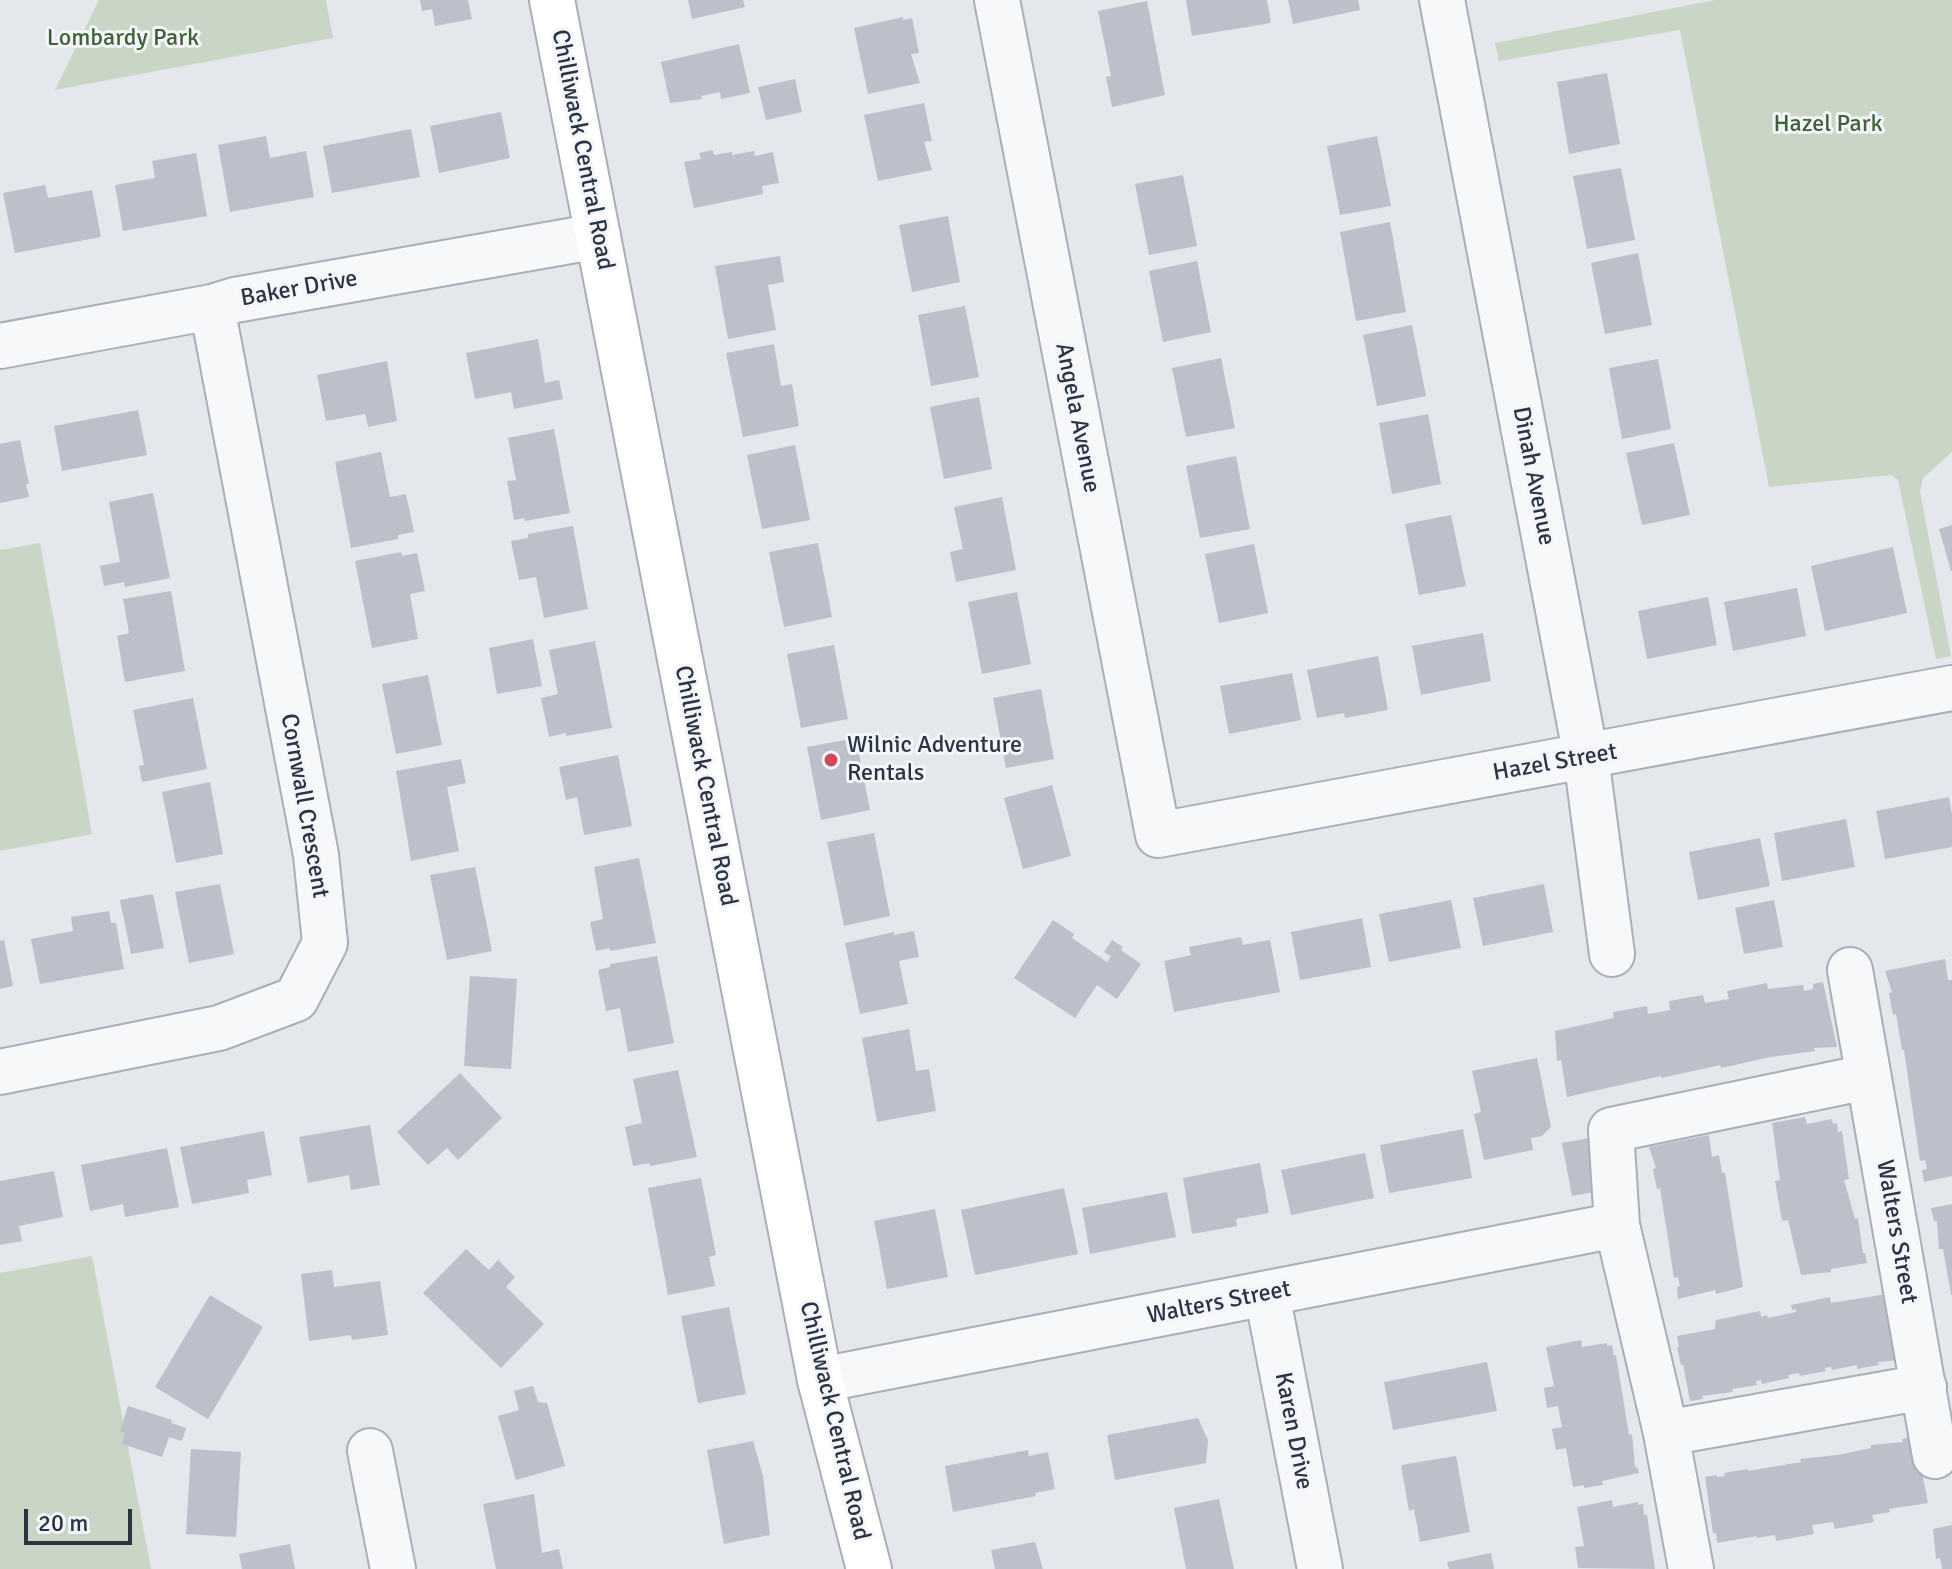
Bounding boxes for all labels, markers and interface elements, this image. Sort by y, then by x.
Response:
park label: Lombardy Park [47,25,199,53]
street label: Chilliwack Central Road [545,27,619,273]
park label: Hazel Park [1773,111,1883,139]
street label: Baker Drive [238,265,360,313]
street label: Angela Avenue [1048,341,1106,495]
street label: Dinah Avenue [1505,404,1561,548]
street label: Chilliwack Central Road [668,663,742,909]
street label: Cornwall Crescent [274,712,334,900]
place label: Wilnic Adventure Rentals [847,732,1022,788]
street label: Hazel Street [1491,738,1619,788]
marker: Wilnic Adventure Rentals [822,751,840,769]
street label: Walters Street [1869,1158,1923,1306]
street label: Walters Street [1145,1275,1293,1331]
street label: Chilliwack Central Road [793,1299,875,1543]
street label: Karen Drive [1268,1370,1318,1492]
scale bar [28,1493,136,1543]
text: 20 m [38,1508,88,1538]

